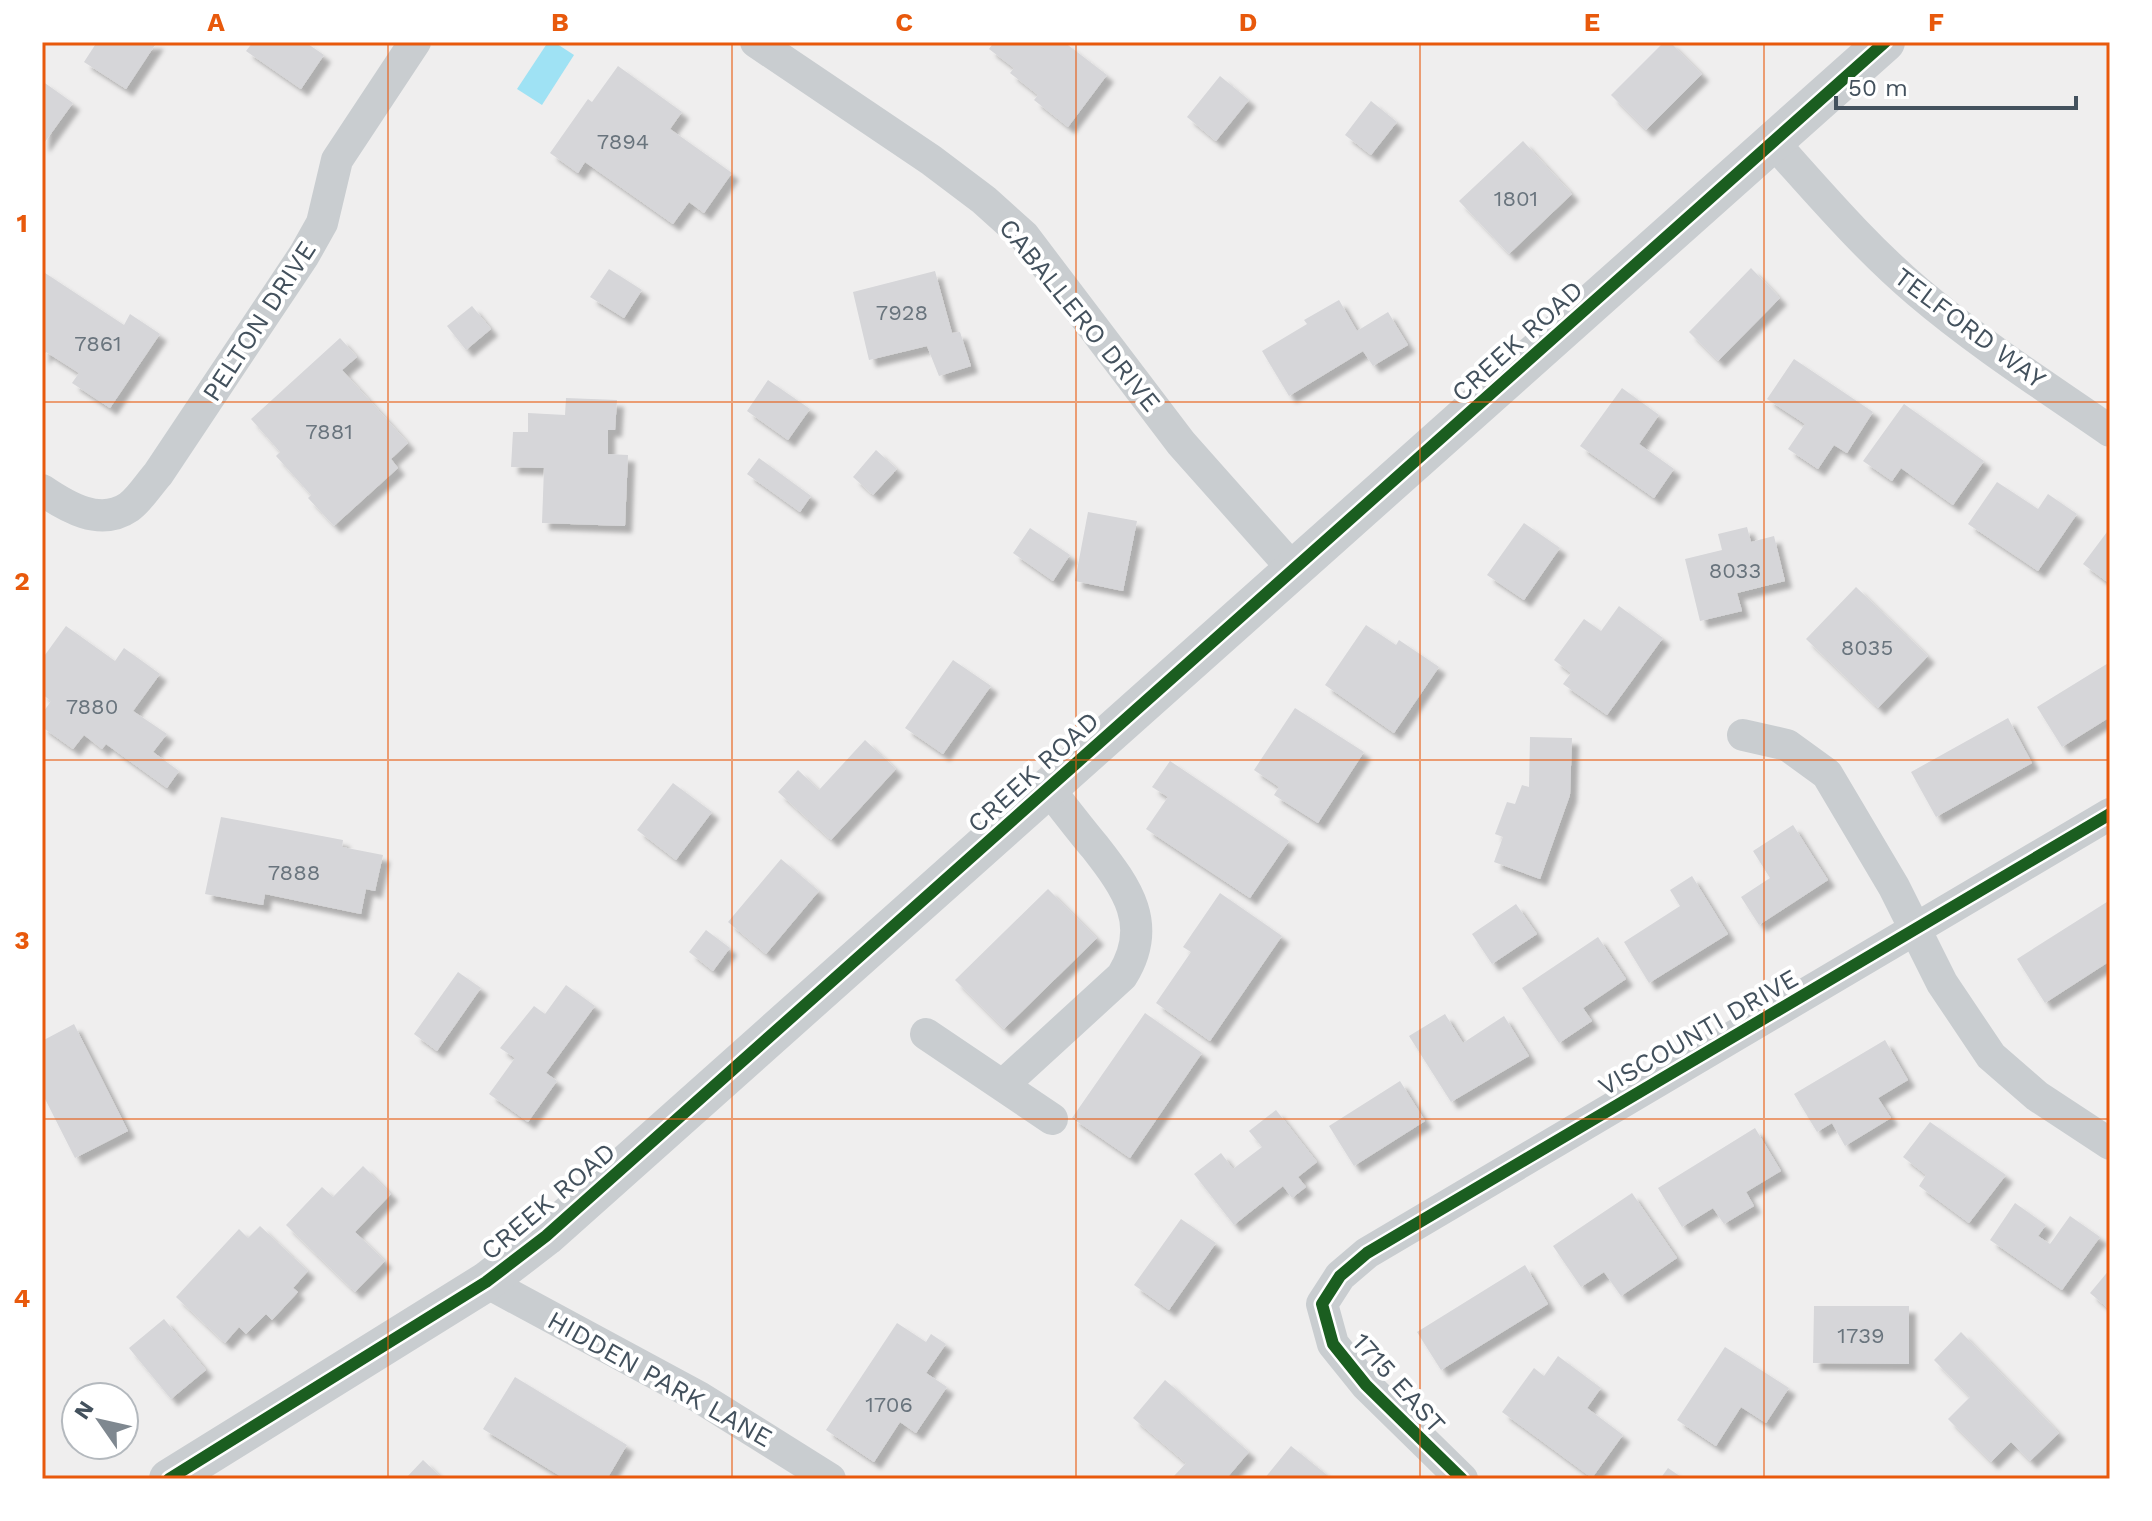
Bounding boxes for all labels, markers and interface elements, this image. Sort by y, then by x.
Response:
text: A [207,7,225,37]
text: B [551,7,569,37]
text: C [895,7,913,37]
text: D [1239,7,1257,37]
text: E [1584,7,1600,37]
text: F [1928,7,1944,37]
scale bar [1836,60,2076,110]
text: 50 m [1848,74,1908,102]
house number: 7894 [597,129,649,154]
house number: 1801 [1494,186,1538,211]
text: 1 [16,208,28,238]
street label: CABALLERO DRIVE [993,213,1167,417]
street label: PELTON DRIVE [196,236,322,406]
street label: TELFORD WAY [1889,261,2052,395]
street label: CREEK ROAD [1445,274,1589,408]
house number: 7928 [876,300,928,325]
house number: 7861 [74,331,122,356]
house number: 7881 [305,419,353,444]
house number: 8033 [1709,558,1761,583]
text: 2 [14,566,30,596]
house number: 8035 [1841,635,1893,660]
house number: 7880 [66,694,118,719]
street label: CREEK ROAD [961,705,1105,839]
house number: 7888 [268,860,320,885]
text: 3 [14,925,30,955]
street label: VISCOUNTI DRIVE [1593,963,1803,1101]
street label: CREEK ROAD [475,1136,621,1266]
text: 4 [14,1283,31,1313]
street label: HIDDEN PARK LANE [543,1305,777,1453]
house number: 1739 [1837,1323,1885,1348]
street label: 1715 EAST [1346,1327,1452,1439]
north arrow [60,1381,140,1461]
house number: 1706 [865,1392,913,1417]
text: N [69,1396,99,1424]

